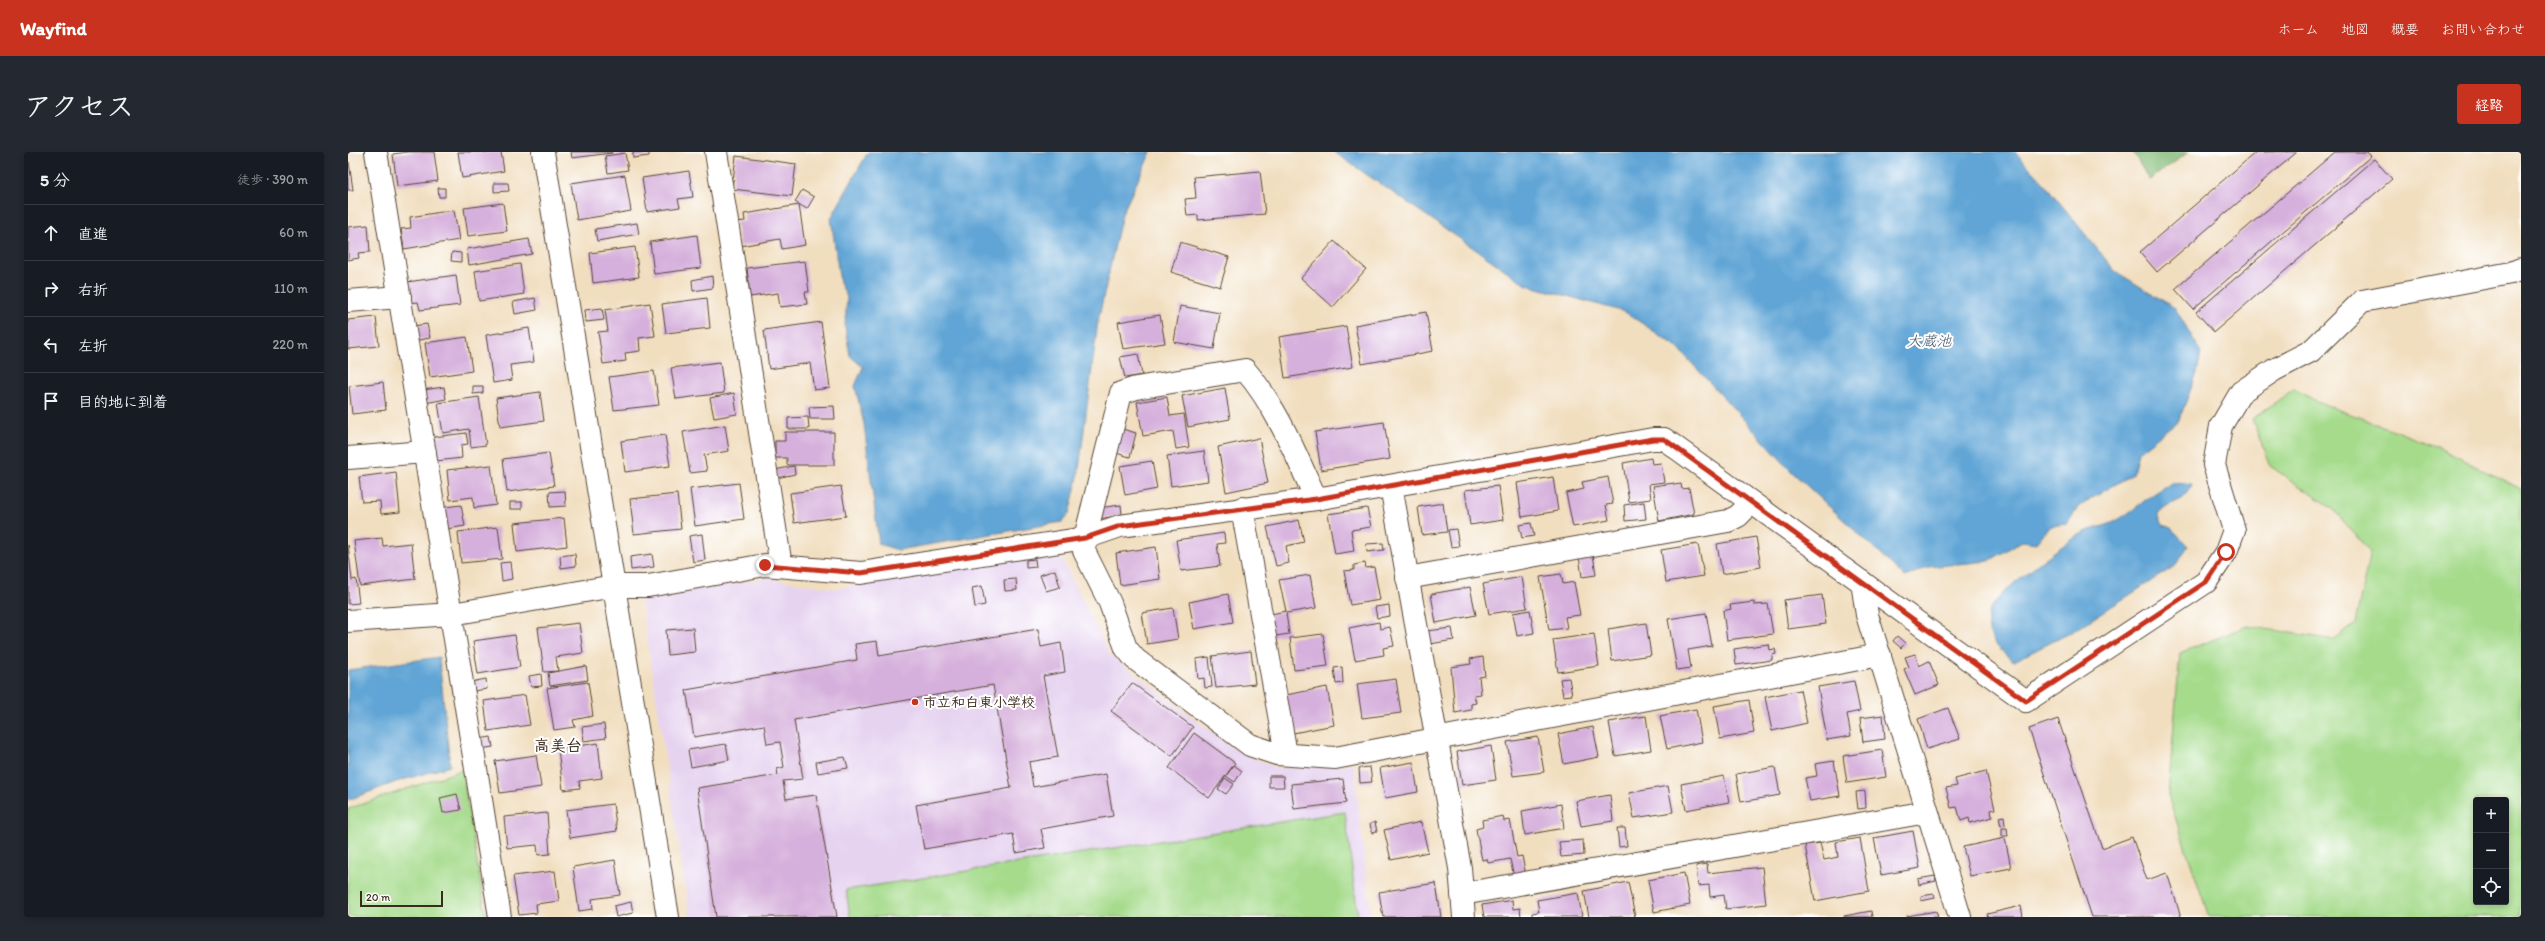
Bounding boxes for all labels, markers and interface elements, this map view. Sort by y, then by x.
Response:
text: Wayfind [20,17,87,40]
text: ホーム [2278,21,2319,38]
text: 地図 [2341,21,2369,38]
text: 概要 [2391,21,2419,38]
text: お問い合わせ [2441,21,2525,38]
button: 経路 [2457,84,2521,124]
text: アクセス [24,89,134,123]
text: 5 分 [40,170,70,190]
text: 徒歩 · 390 m [237,172,308,187]
icon: ahead [40,222,62,244]
text: 直進 [78,225,108,243]
text: 60 m [279,225,308,240]
icon: right [40,278,62,300]
text: 右折 [78,281,108,299]
text: 110 m [274,281,308,296]
water label: 大蔵池 [1906,332,1952,350]
icon: left [40,334,62,356]
text: 左折 [78,337,108,355]
text: 220 m [272,337,308,352]
icon: arrive [40,390,62,412]
text: 目的地に到着 [78,393,168,411]
route start [2217,543,2235,561]
route end [756,556,774,574]
place label: 市立和白東小学校 [923,694,1035,711]
marker: 市立和白東小学校 [910,697,920,707]
district label: 高美台 [534,736,582,755]
map controls [2473,797,2509,905]
button: + [2473,797,2509,833]
button: − [2473,833,2509,869]
button: locate [2473,869,2509,905]
scale bar [360,889,443,908]
text: 20 m [366,891,390,904]

